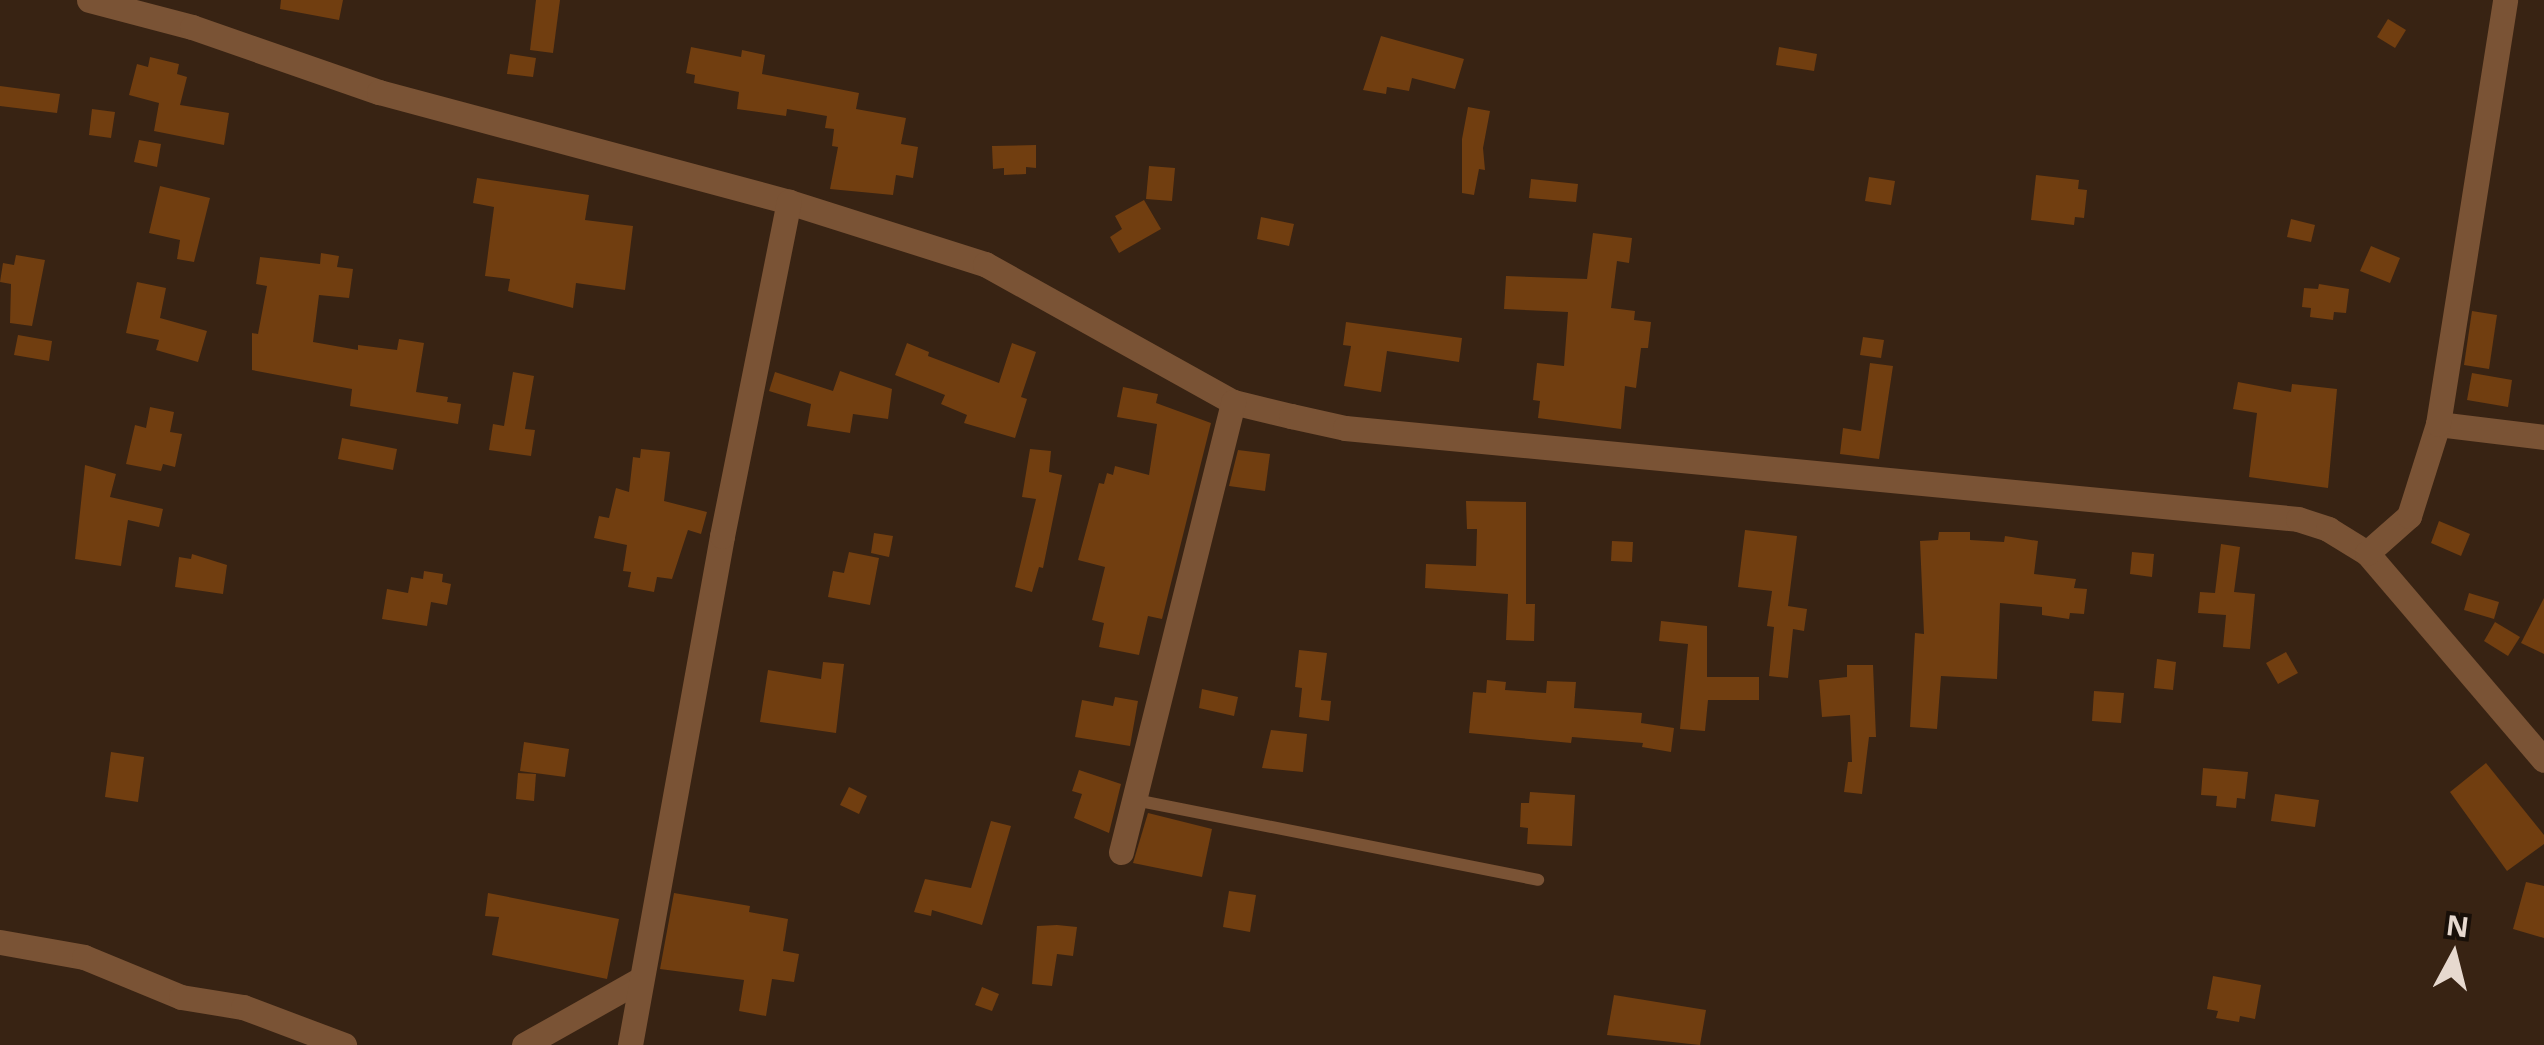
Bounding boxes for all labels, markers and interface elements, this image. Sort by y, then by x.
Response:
north arrow [2404,905,2504,1005]
text: N [2444,905,2471,945]

